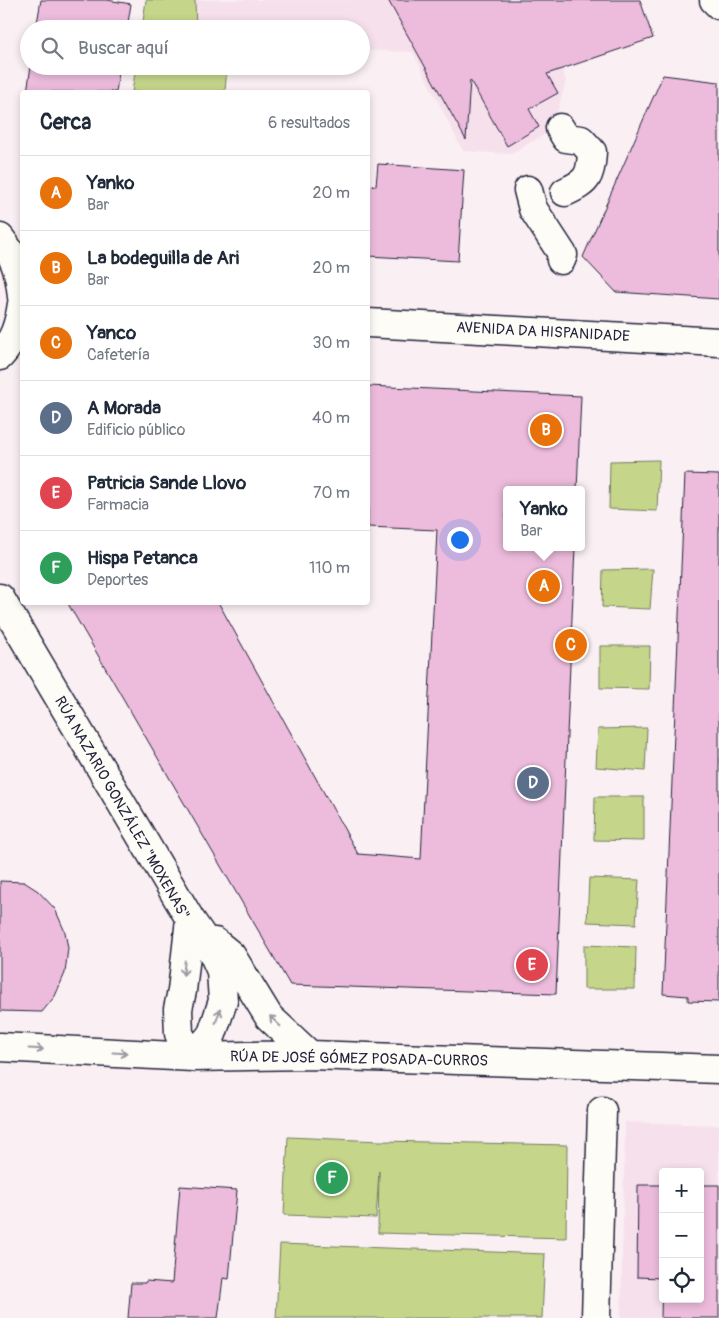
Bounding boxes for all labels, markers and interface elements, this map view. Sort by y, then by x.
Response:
search box [20,20,370,75]
icon: search [38,34,66,62]
text: Buscar aquí [78,36,169,60]
text: Cerca [40,109,91,136]
text: 6 resultados [268,113,350,133]
text: Yanko [87,171,134,195]
text: A [51,183,61,203]
text: 20 m [312,183,350,203]
text: Bar [87,195,109,215]
text: La bodeguilla de Ari [87,246,239,270]
text: B [51,258,61,278]
text: 20 m [312,258,350,278]
text: Bar [87,270,109,290]
street label: AVENIDA DA HISPANIDADE [456,318,630,346]
text: Yanco [87,321,136,345]
text: C [51,333,61,353]
text: 30 m [312,333,350,353]
text: Cafetería [87,345,150,365]
text: A Morada [87,396,161,420]
text: D [51,408,61,428]
text: 40 m [312,408,350,428]
pin: B [530,411,562,449]
text: Edificio público [87,420,185,440]
text: Patricia Sande Llovo [87,471,246,495]
text: E [52,483,60,503]
text: 70 m [313,483,350,503]
popup [503,486,585,551]
text: Farmacia [87,495,149,515]
text: Yanko [520,497,568,521]
text: Bar [520,521,543,541]
your location [447,527,473,553]
text: Hispa Petanca [87,546,198,570]
text: F [51,558,61,578]
text: 110 m [309,558,350,578]
pin: A [528,567,560,605]
text: Deportes [87,570,148,590]
pin: C [555,626,587,664]
street label: RÚA NAZARIO GONZÁLEZ "MOXENAS" [50,693,194,923]
pin: D [517,764,549,802]
pin: E [516,946,548,984]
one-way arrow [179,960,189,976]
one-way arrow [214,1009,223,1024]
one-way arrow [268,1015,281,1027]
one-way arrow [27,1045,43,1054]
street label: RÚA DE JOSÉ GÓMEZ POSADA-CURROS [230,1047,488,1071]
one-way arrow [112,1049,128,1058]
pin: F [316,1159,348,1197]
map controls [659,1168,704,1303]
button: + [659,1168,704,1213]
button: − [659,1213,704,1258]
button: locate [659,1258,704,1303]

